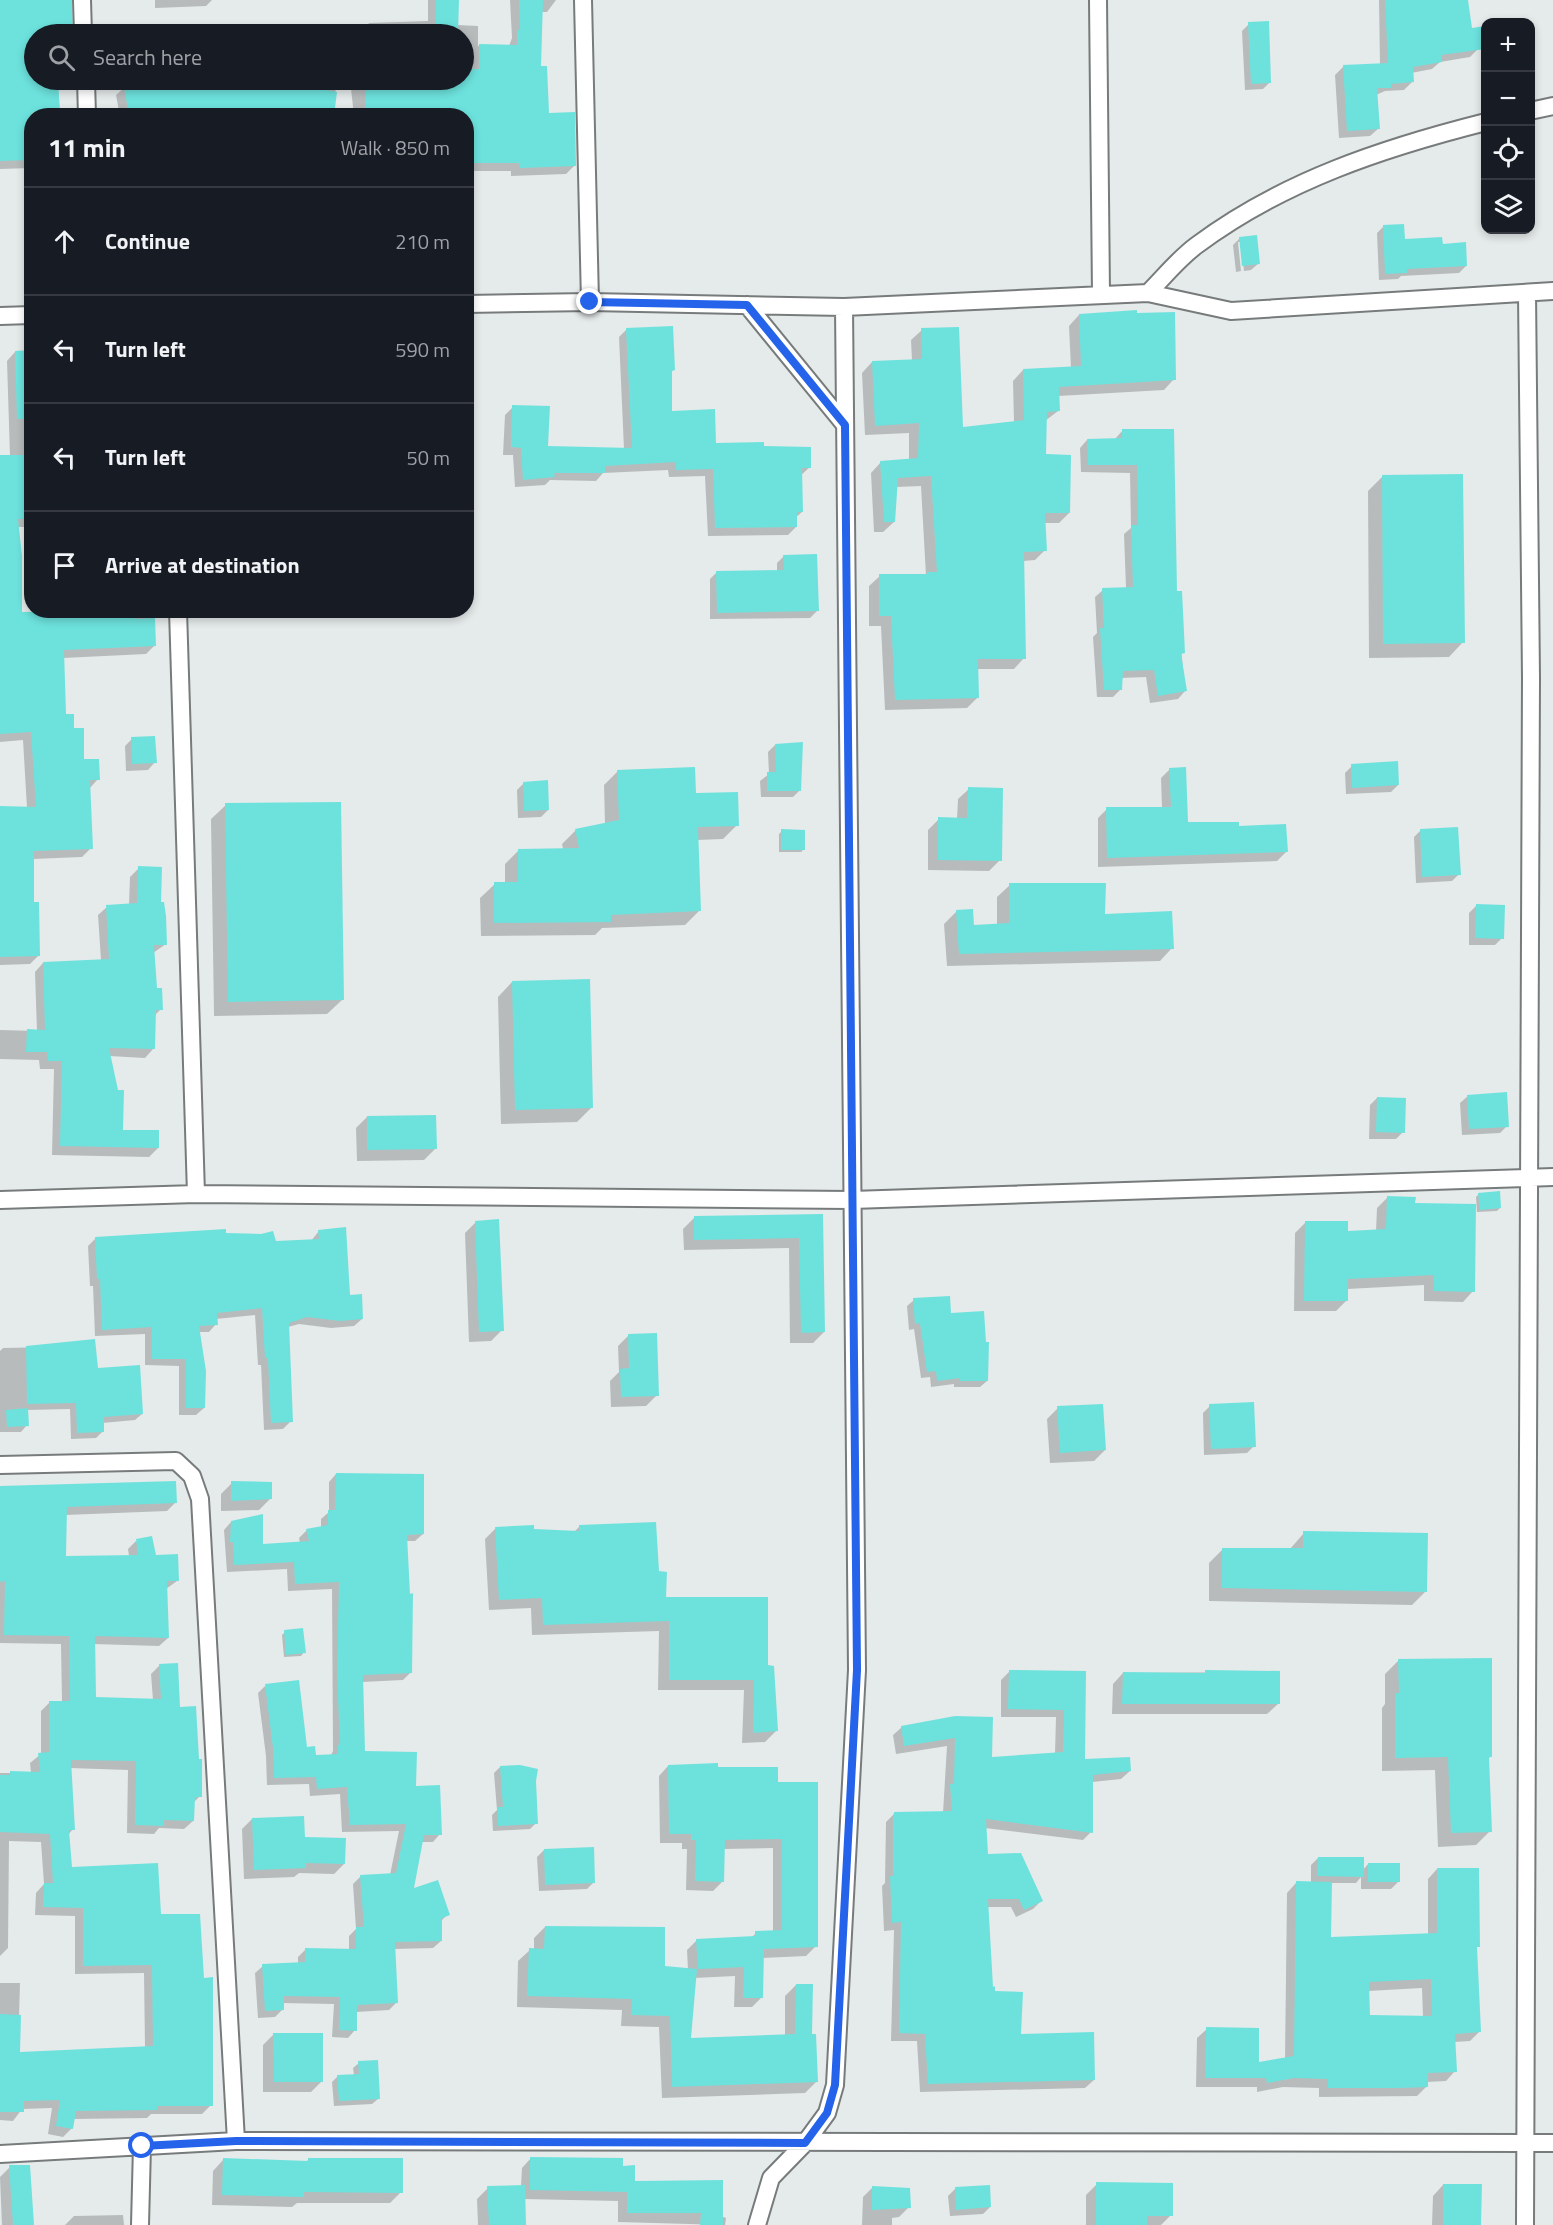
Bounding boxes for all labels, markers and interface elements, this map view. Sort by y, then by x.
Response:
map controls [1481,18,1535,234]
button: + [1481,18,1535,72]
search box [24,24,474,90]
text: Search here [93,40,202,74]
icon: search [45,41,78,74]
button: − [1481,72,1535,126]
button: locate [1481,126,1535,180]
text: 11 min [48,128,126,167]
text: Walk · 850 m [341,132,450,163]
button: layers [1481,180,1535,234]
text: Continue [105,224,190,258]
icon: ahead [48,225,81,258]
text: 210 m [395,226,450,257]
route end [576,288,602,314]
text: Turn left [105,332,186,366]
icon: left [48,333,81,366]
text: 590 m [395,334,450,365]
text: Turn left [105,440,186,474]
icon: left [48,441,81,474]
text: 50 m [406,442,450,473]
text: Arrive at destination [105,548,300,582]
icon: arrive [48,549,81,582]
route start [128,2132,154,2158]

